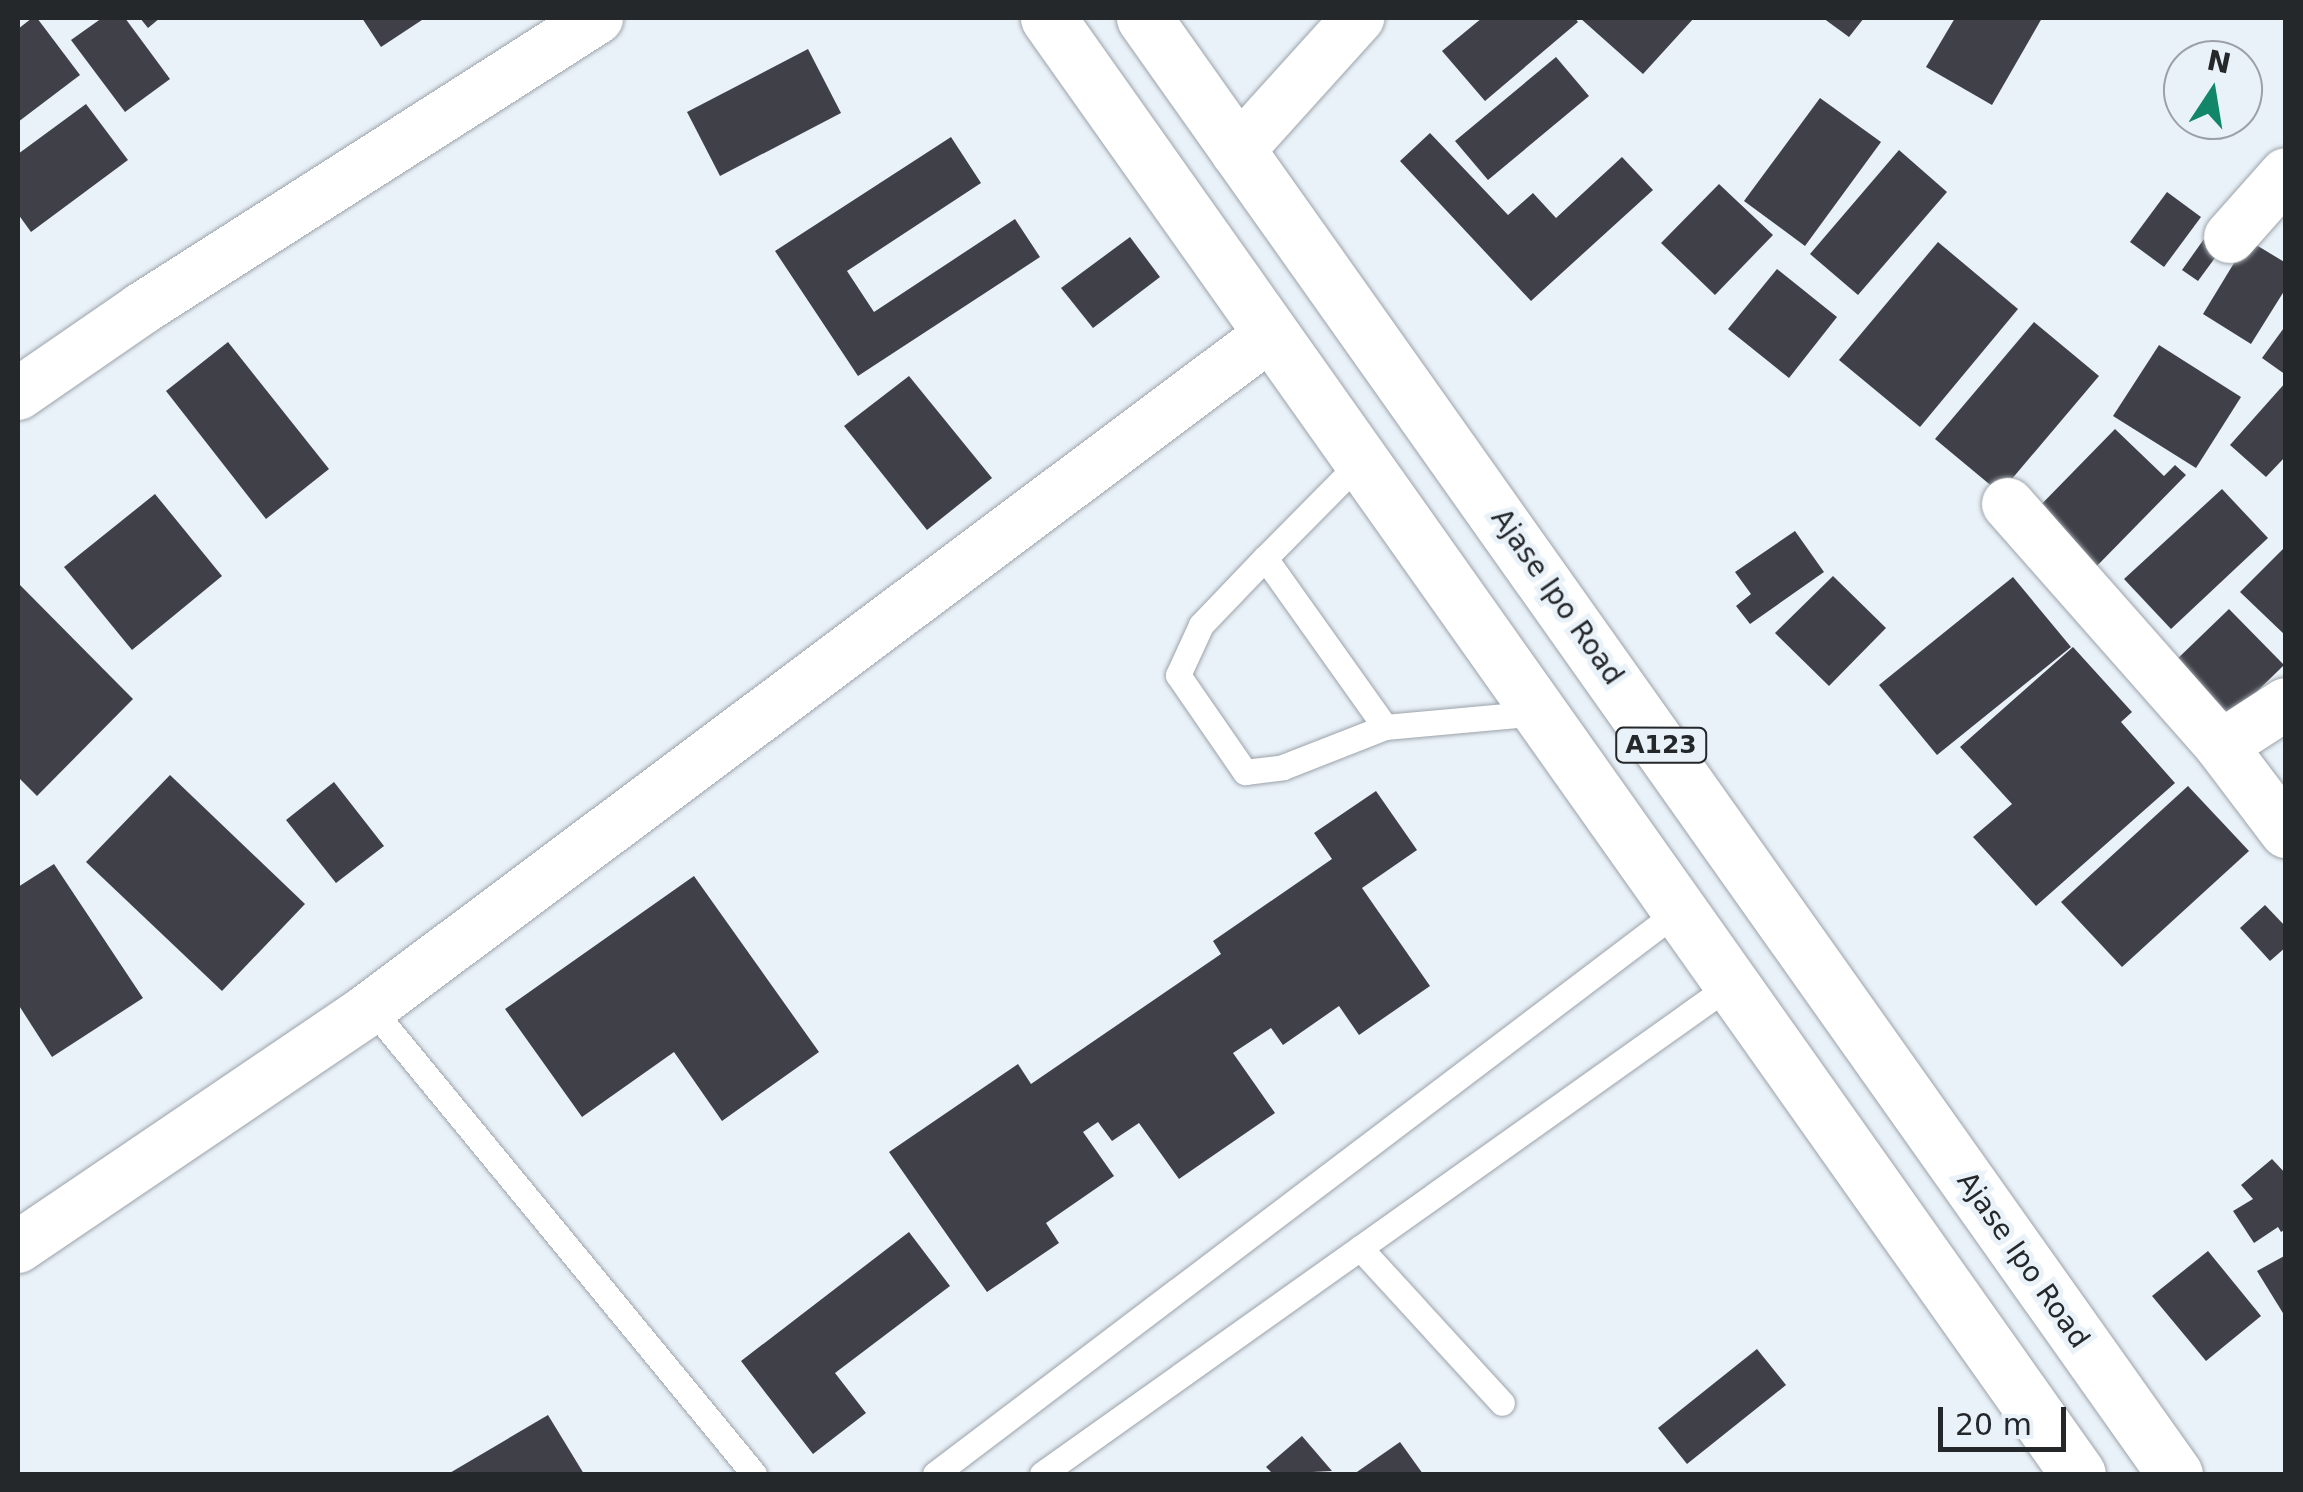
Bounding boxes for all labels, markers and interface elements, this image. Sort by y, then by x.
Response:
north arrow [2163,40,2263,140]
text: N [2204,44,2234,81]
street label: Ajase Ipo Road [1484,503,1630,691]
road number: A123 [1614,725,1708,765]
street label: Ajase Ipo Road [1950,1166,2096,1354]
scale bar [1943,1387,2070,1449]
text: 20 m [1955,1407,2032,1442]

